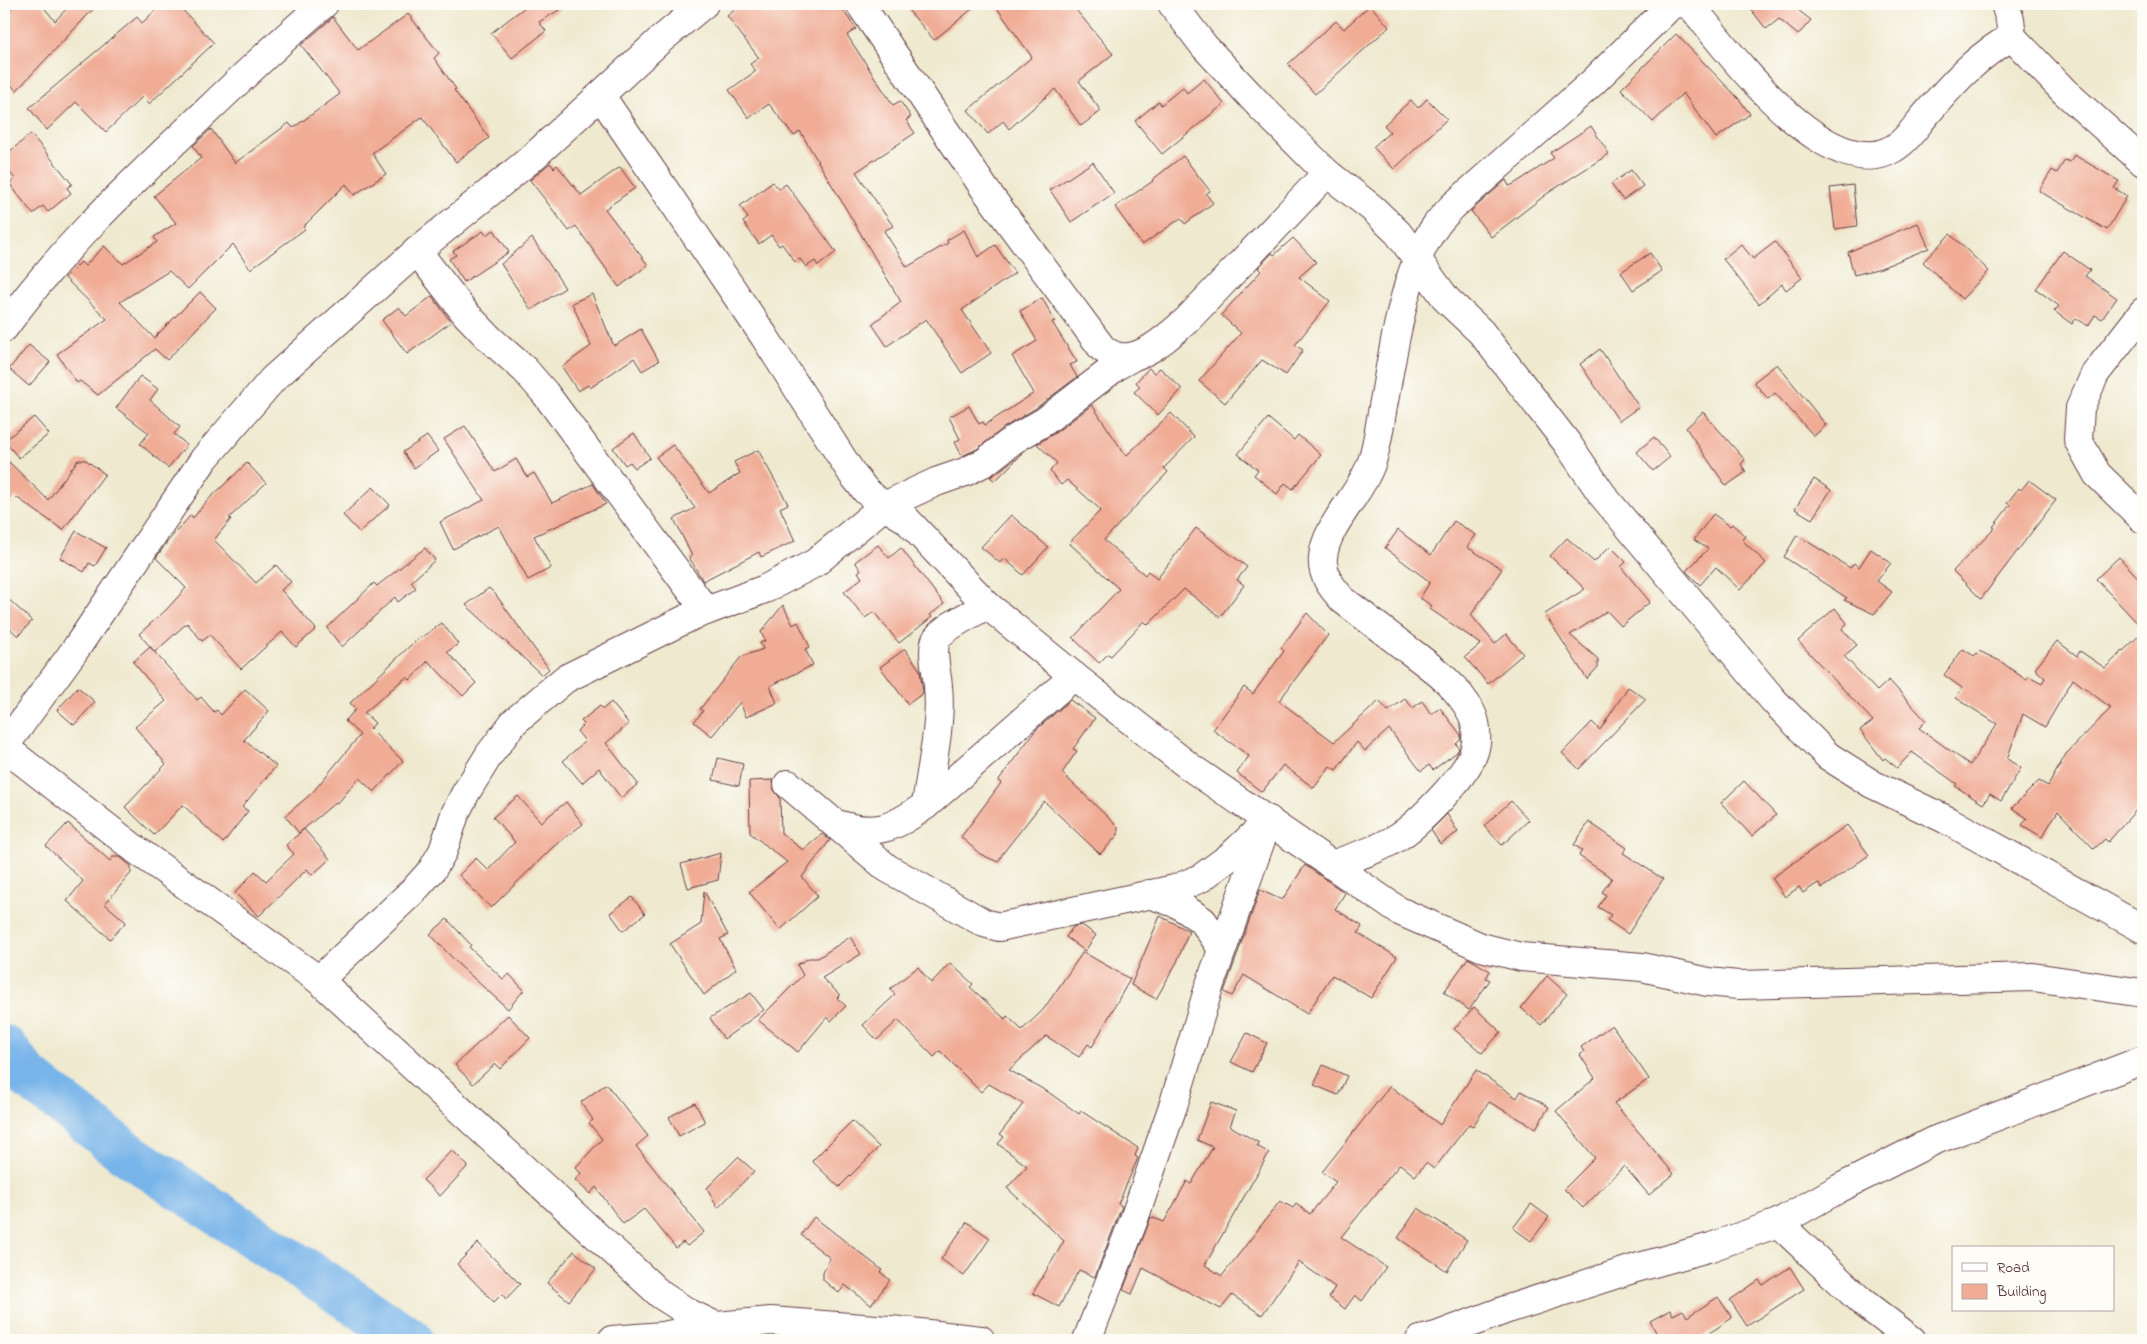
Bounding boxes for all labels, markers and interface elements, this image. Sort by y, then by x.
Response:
legend [1952,1246,2114,1312]
text: Road [1997,1257,2030,1279]
text: Building [1996,1281,2046,1304]

